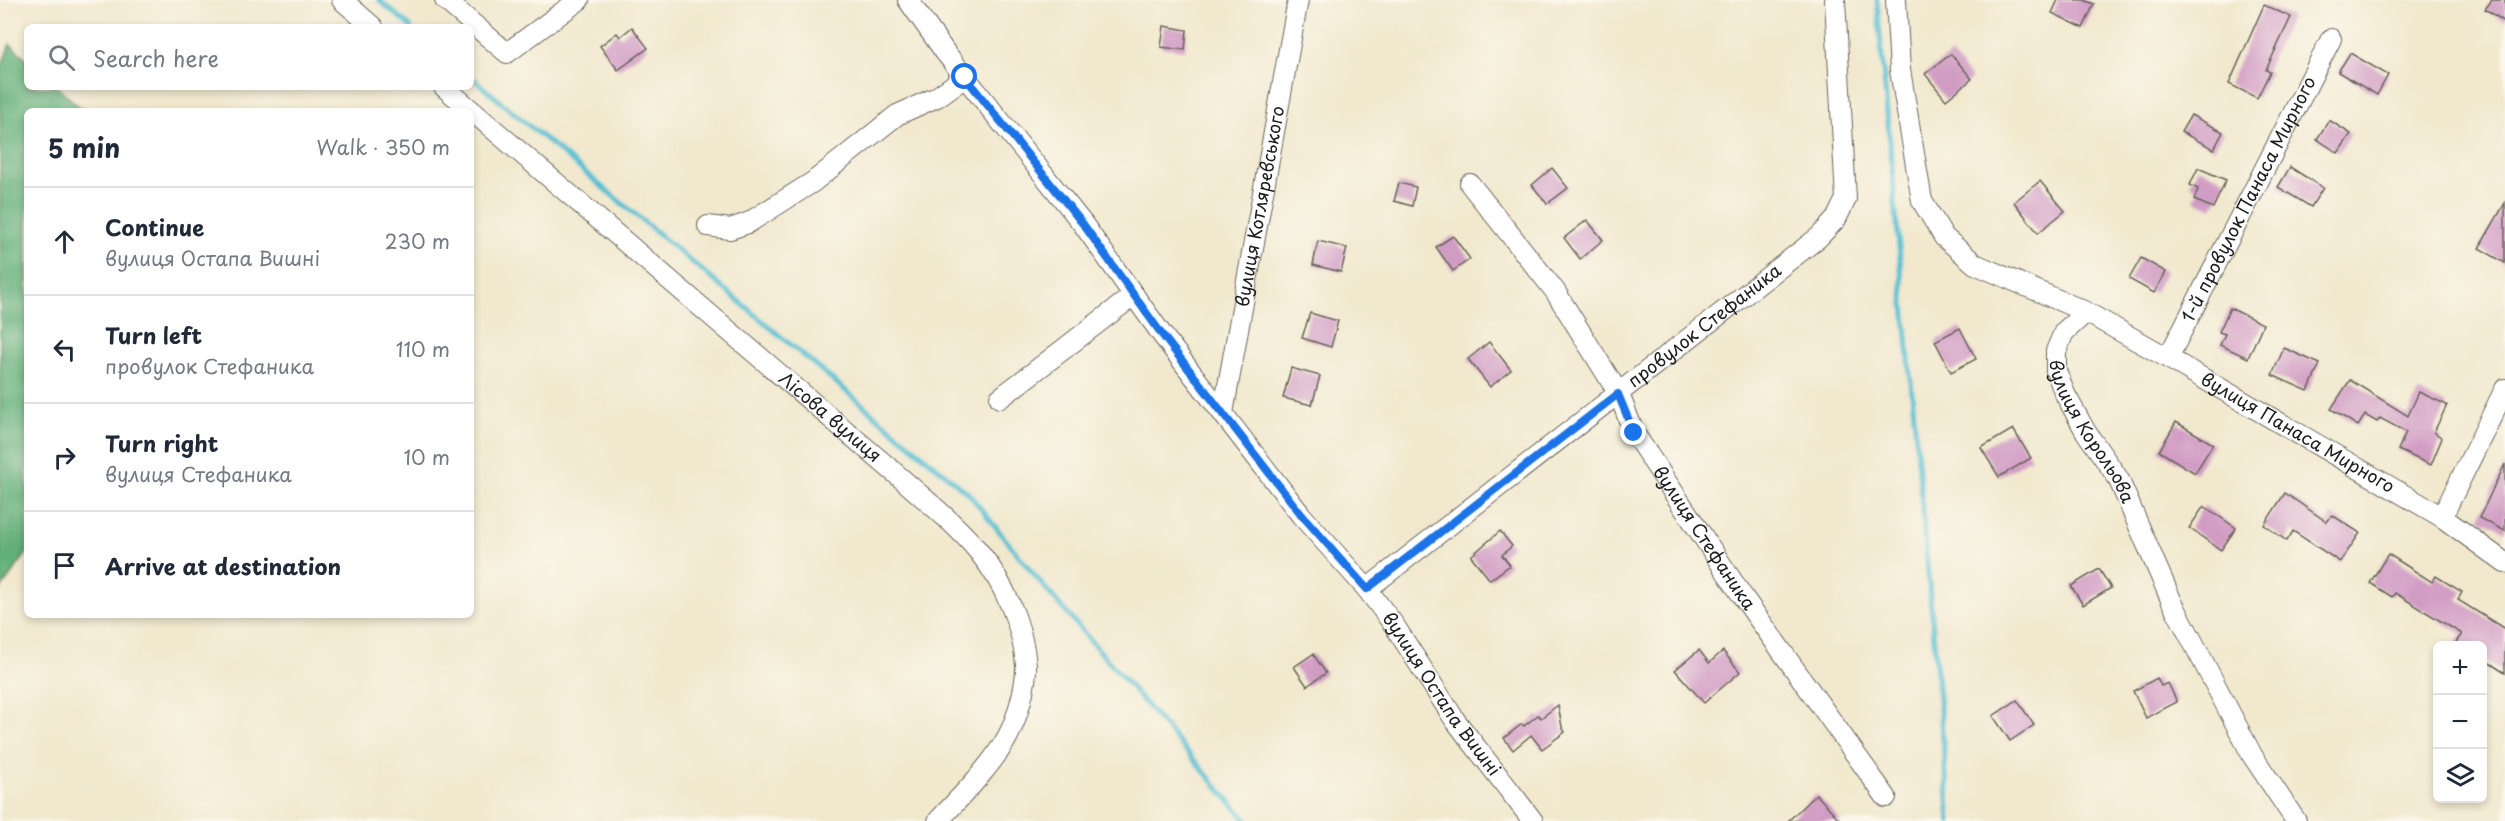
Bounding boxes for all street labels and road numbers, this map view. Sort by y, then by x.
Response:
street label: 1-й провулок Панаса Мирного [2174,71,2322,326]
street label: вулиця Котляревського [1228,104,1291,309]
street label: провулок Стефаника [1621,256,1787,393]
street label: вулиця Корольова [2044,360,2143,508]
street label: Лісова вулиця [774,364,888,468]
street label: вулиця Панаса Мирного [2196,365,2400,499]
street label: вулиця Стефаника [1647,460,1763,616]
street label: вулиця Остапа Вишні [1377,606,1508,781]

